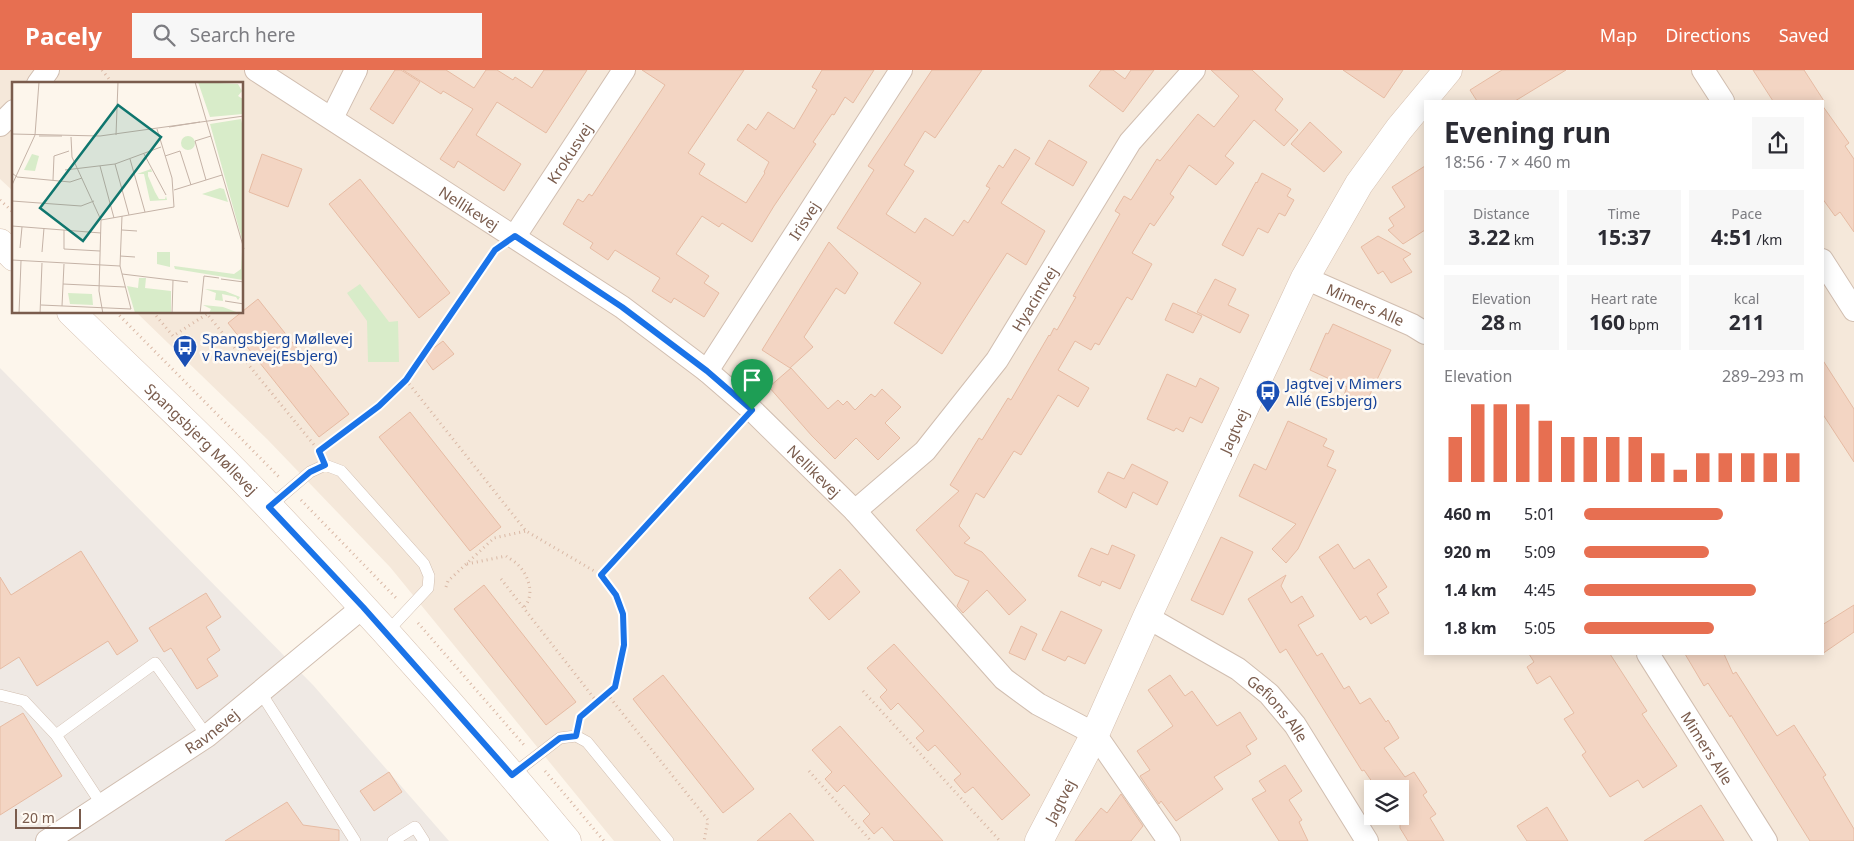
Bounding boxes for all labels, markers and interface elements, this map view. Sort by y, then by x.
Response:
search box [132,13,482,58]
text: Pacely [25,19,102,52]
icon: search [150,21,178,49]
text: Search here [190,22,296,48]
text: Map [1600,23,1637,47]
text: Directions [1665,23,1751,47]
text: Saved [1779,23,1829,47]
inset map [12,82,244,314]
text: Evening run [1444,113,1611,151]
button: share [1752,117,1804,169]
street label: Krokusvej [542,119,597,187]
text: 18:56 · 7 × 460 m [1444,151,1571,173]
street label: Nellikevej [435,181,503,235]
street label: Irisvej [784,197,824,244]
text: Distance [1473,204,1530,223]
text: Time [1608,204,1640,223]
text: Pace [1731,204,1762,223]
text: 3.22 [1468,223,1510,251]
text: 15:37 [1597,223,1651,251]
text: 4:51 [1711,223,1753,251]
text: km [1510,230,1534,249]
text: /km [1753,230,1782,249]
street label: Hyacintvej [1007,262,1062,335]
street label: Mimers Alle [1323,279,1407,330]
text: Elevation [1471,289,1531,308]
text: Heart rate [1591,289,1657,308]
text: kcal [1734,289,1759,308]
text: 28 [1481,308,1505,336]
text: 160 [1589,308,1625,336]
text: 211 [1729,308,1765,336]
text: m [1505,315,1522,334]
text: bpm [1625,315,1659,334]
place label: Spangsbjerg Møllevej v Ravnevej(Esbjerg) [202,328,353,365]
bus stop icon: Spangsbjerg Møllevej v Ravnevej(Esbjerg) [172,334,198,368]
pin [731,359,773,410]
text: Elevation [1444,365,1512,387]
text: 289–293 m [1722,365,1804,387]
icon: arrive [738,366,766,394]
place label: Jagtvej v Mimers Allé (Esbjerg) [1284,373,1402,410]
street label: Spangsbjerg Møllevej [141,379,262,499]
bus stop icon: Jagtvej v Mimers Allé (Esbjerg) [1255,379,1281,413]
street label: Jagtvej [1214,405,1253,458]
street label: Nellikevej [783,440,845,502]
text: 460 m [1444,503,1491,525]
text: 5:01 [1524,503,1556,525]
text: 920 m [1444,541,1491,563]
text: 5:09 [1524,541,1556,563]
text: 1.4 km [1444,579,1496,601]
text: 4:45 [1524,579,1556,601]
text: 1.8 km [1444,617,1496,639]
text: 5:05 [1524,617,1556,639]
street label: Gefions Alle [1243,670,1313,745]
street label: Ravnevej [181,704,243,758]
street label: Mimers Alle [1677,707,1738,788]
street label: Jagtvej [1039,776,1080,828]
map controls [1364,780,1409,825]
button: layers [1364,780,1409,825]
scale bar [15,806,81,829]
text: 20 m [22,808,55,827]

